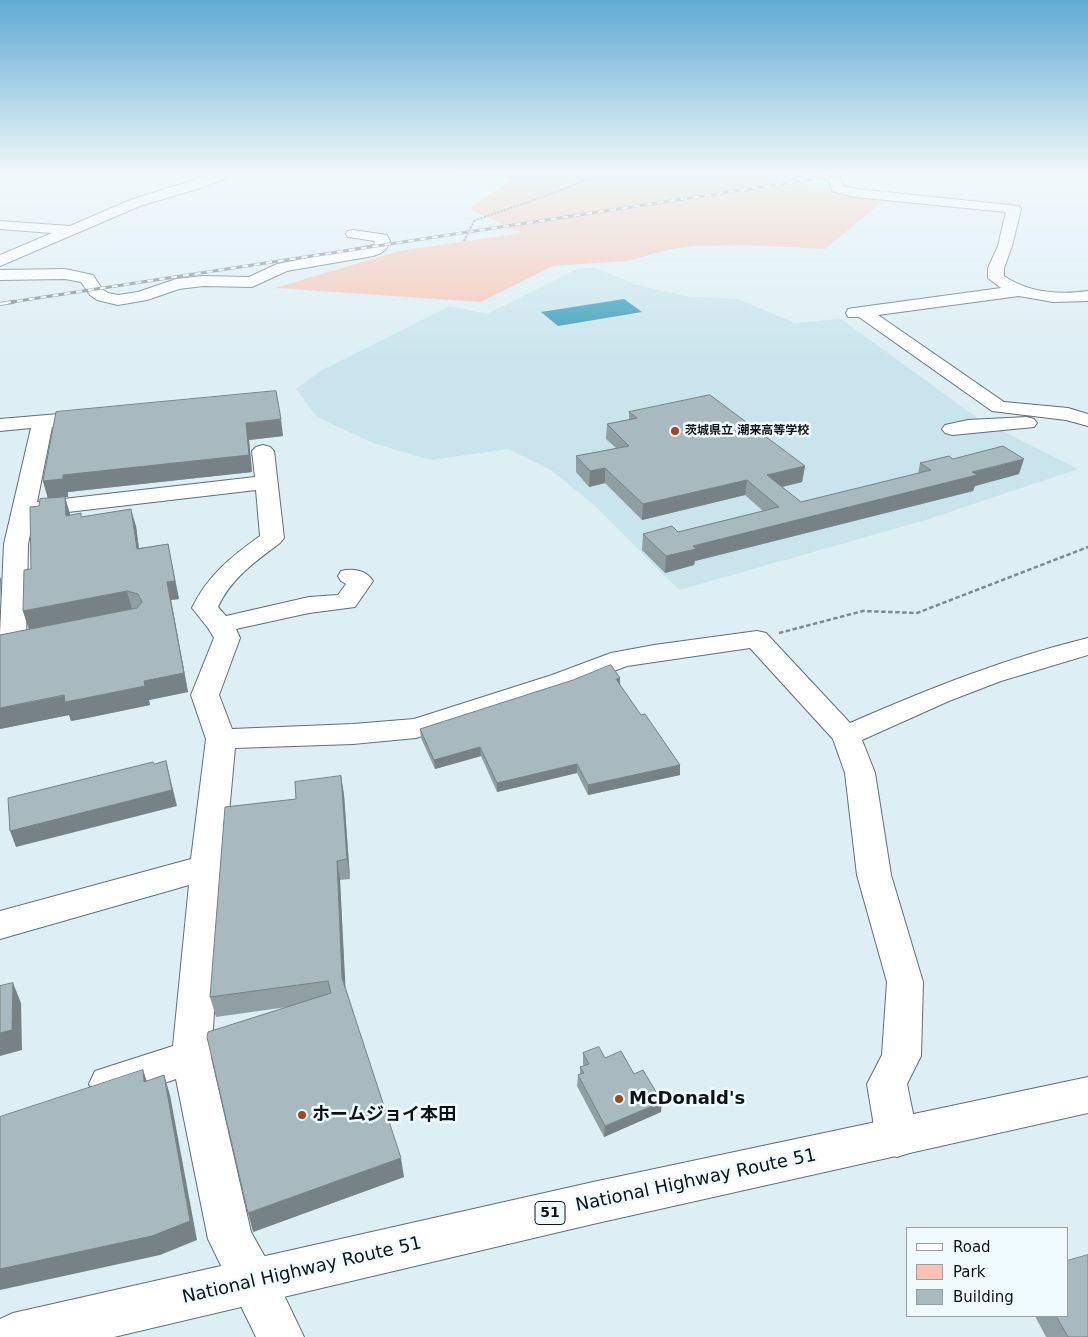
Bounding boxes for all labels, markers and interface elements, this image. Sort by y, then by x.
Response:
place label: 茨城県立 潮来高等学校 [685,424,809,438]
marker: 茨城県立 潮来高等学校 [669,425,681,437]
place label: McDonald's [629,1088,745,1110]
marker: McDonald's [613,1093,625,1105]
place label: ホームジョイ本田 [312,1104,456,1126]
marker: ホームジョイ本田 [296,1109,308,1121]
street label: National Highway Route 51 [574,1145,818,1217]
road number: 51 [535,1202,565,1224]
legend [906,1227,1068,1317]
street label: National Highway Route 51 [180,1233,424,1309]
text: Road [953,1238,991,1256]
text: Park [953,1263,985,1281]
text: Building [953,1288,1014,1306]

